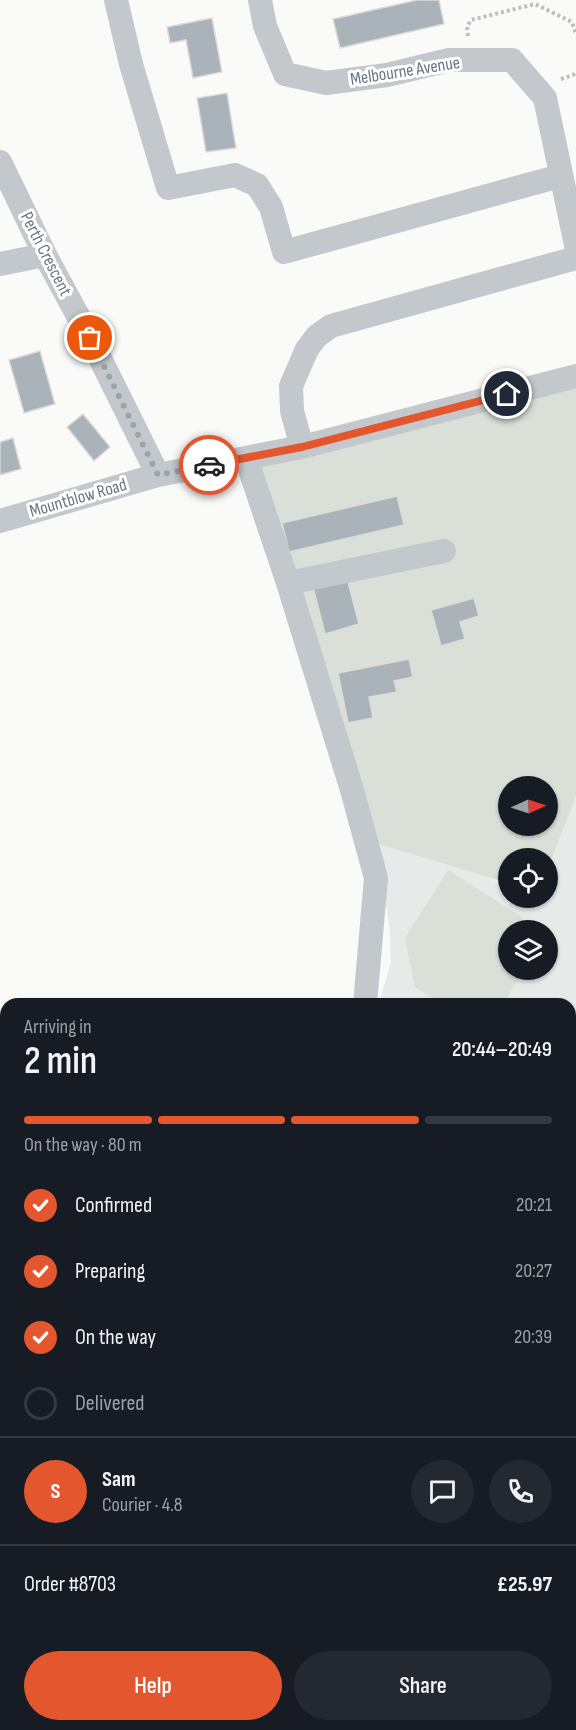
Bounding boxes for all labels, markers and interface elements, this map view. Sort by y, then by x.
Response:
street label: Melbourne Avenue [349,52,461,90]
street label: Perth Crescent [16,209,76,300]
pin [64,312,115,363]
icon: bag [73,321,106,354]
pin [481,368,532,419]
icon: home [490,377,523,410]
courier [179,435,239,495]
icon: car [193,449,226,482]
street label: Mountblow Road [27,474,129,522]
north arrow [498,776,558,836]
map controls [498,776,558,980]
button: locate [498,848,558,908]
button: layers [498,920,558,980]
text: Arriving in [24,1015,92,1039]
text: 20:44–20:49 [452,1036,552,1063]
text: 2 min [24,1038,97,1085]
text: On the way · 80 m [24,1133,142,1157]
icon: check [24,1189,57,1222]
text: Confirmed [75,1192,152,1219]
text: 20:21 [516,1193,552,1217]
icon: check [24,1255,57,1288]
text: Preparing [75,1258,145,1285]
text: 20:27 [515,1259,552,1283]
icon: check [24,1321,57,1354]
text: On the way [75,1324,156,1351]
text: 20:39 [514,1325,552,1349]
text: Delivered [75,1390,144,1417]
button: chat [411,1460,474,1523]
button: phone [489,1460,552,1523]
text: Sam [102,1466,136,1493]
text: S [51,1478,60,1505]
text: Courier · 4.8 [102,1493,183,1517]
text: Order #8703 [24,1571,116,1598]
text: £25.97 [497,1571,552,1598]
button: Help [24,1651,282,1720]
button: Share [294,1651,552,1720]

